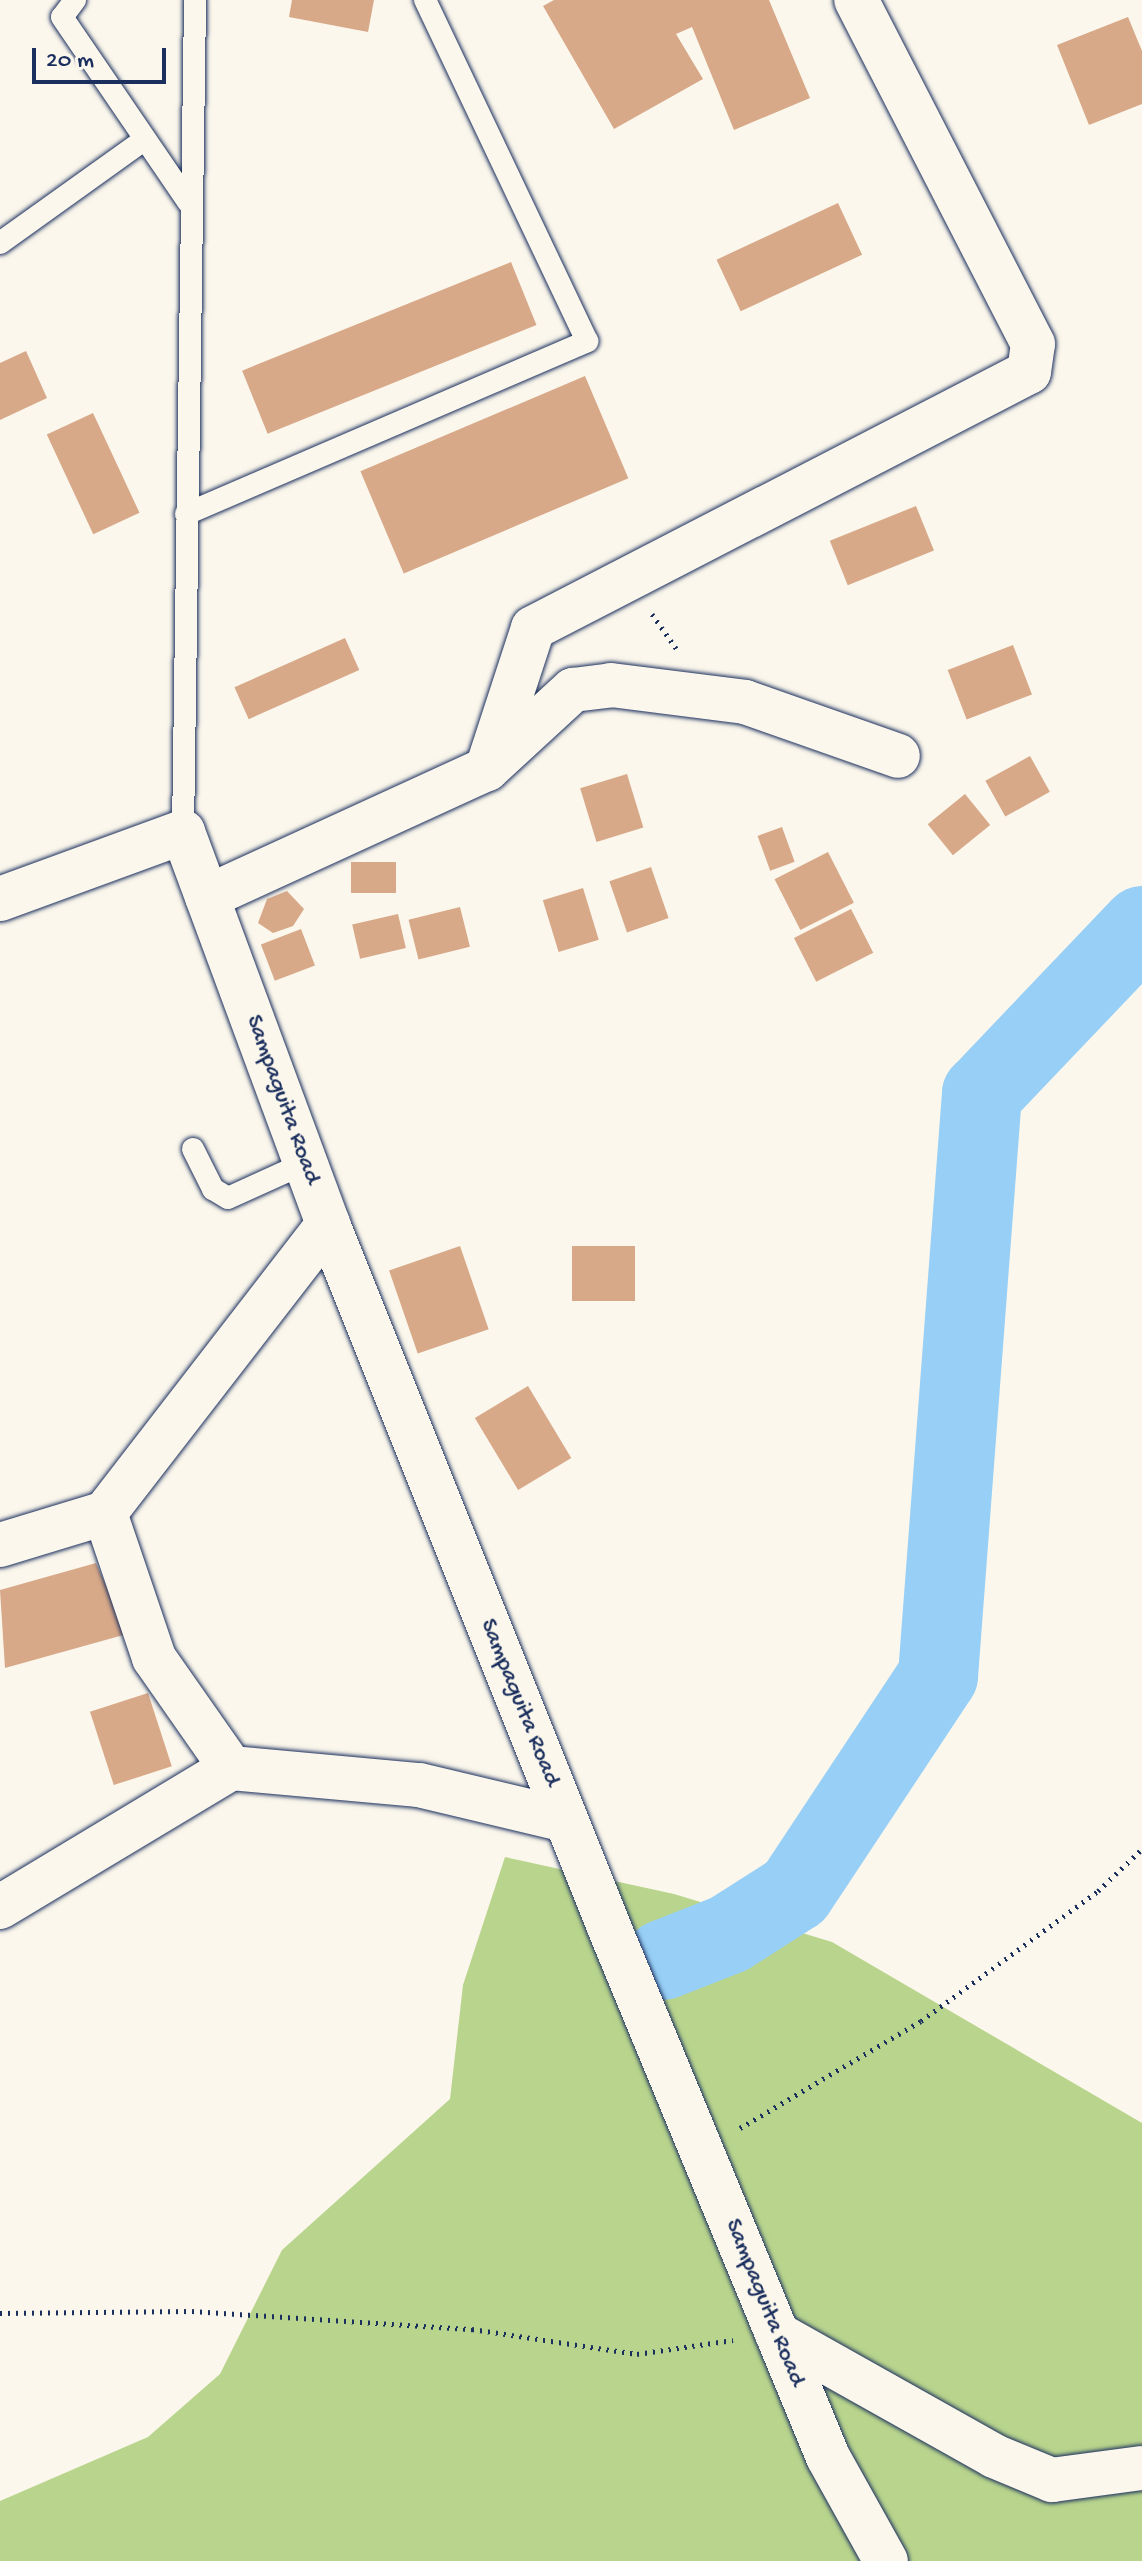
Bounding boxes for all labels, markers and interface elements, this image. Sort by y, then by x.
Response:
scale bar [36,32,170,82]
text: 20 m [46,47,94,76]
street label: Sampaguita Road [238,1011,326,1189]
street label: Sampaguita Road [472,1615,566,1791]
street label: Sampaguita Road [717,2215,811,2391]

